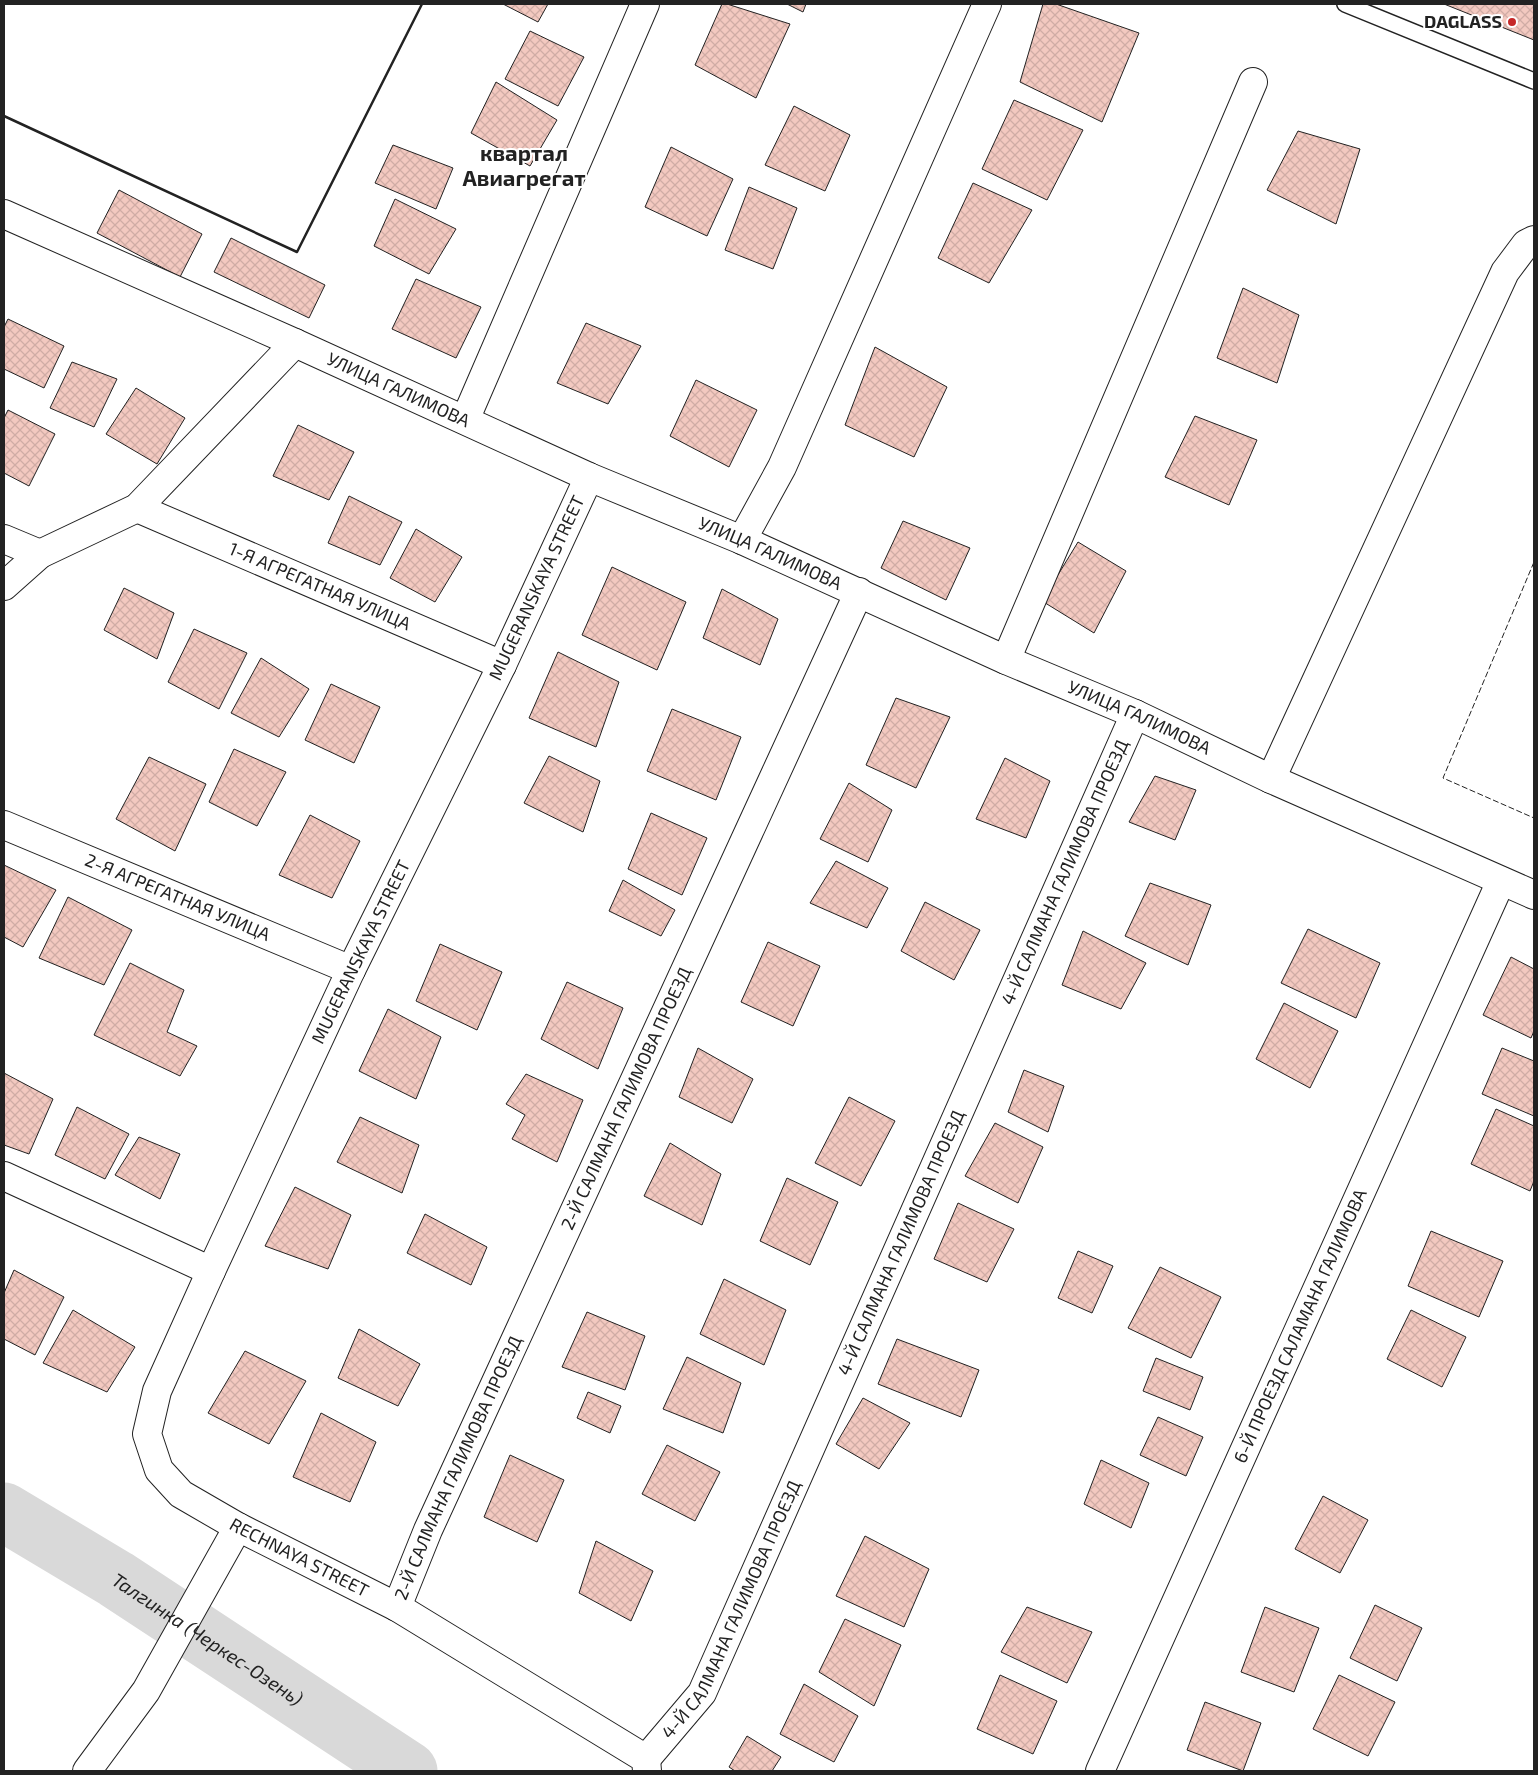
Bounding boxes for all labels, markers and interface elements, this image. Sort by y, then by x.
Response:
place label: DAGLASS [1424,10,1502,32]
marker: DAGLASS [1506,16,1518,28]
district label: квартал Авиагрегат [462,139,586,190]
street label: УЛИЦА ГАЛИМОВА [324,347,475,432]
street label: MUGERANSKAYA STREET [484,491,589,684]
street label: УЛИЦА ГАЛИМОВА [695,511,846,594]
street label: 1-Я АГРЕГАТНАЯ УЛИЦА [226,537,415,635]
street label: УЛИЦА ГАЛИМОВА [1065,675,1215,759]
street label: 4-Й САЛМАНА ГАЛИМОВА ПРОЕЗД [996,736,1132,1008]
street label: 2-Я АГРЕГАТНАЯ УЛИЦА [82,848,274,945]
street label: MUGERANSKAYA STREET [306,856,414,1047]
street label: 2-Й САЛМАНА ГАЛИМОВА ПРОЕЗД [556,963,695,1233]
street label: 4-Й САЛМАНА ГАЛИМОВА ПРОЕЗД [832,1106,969,1378]
street label: 6-Й ПРОЕЗД САЛАМАНА ГАЛИМОВА [1228,1185,1371,1466]
street label: 2-Й САЛМАНА ГАЛИМОВА ПРОЕЗД [389,1332,526,1603]
street label: 4-Й САЛМАНА ГАЛИМОВА ПРОЕЗД [656,1477,805,1742]
street label: RECHNAYA STREET [226,1513,373,1601]
water label: Талгинка (Черкес-Озень) [108,1568,308,1710]

